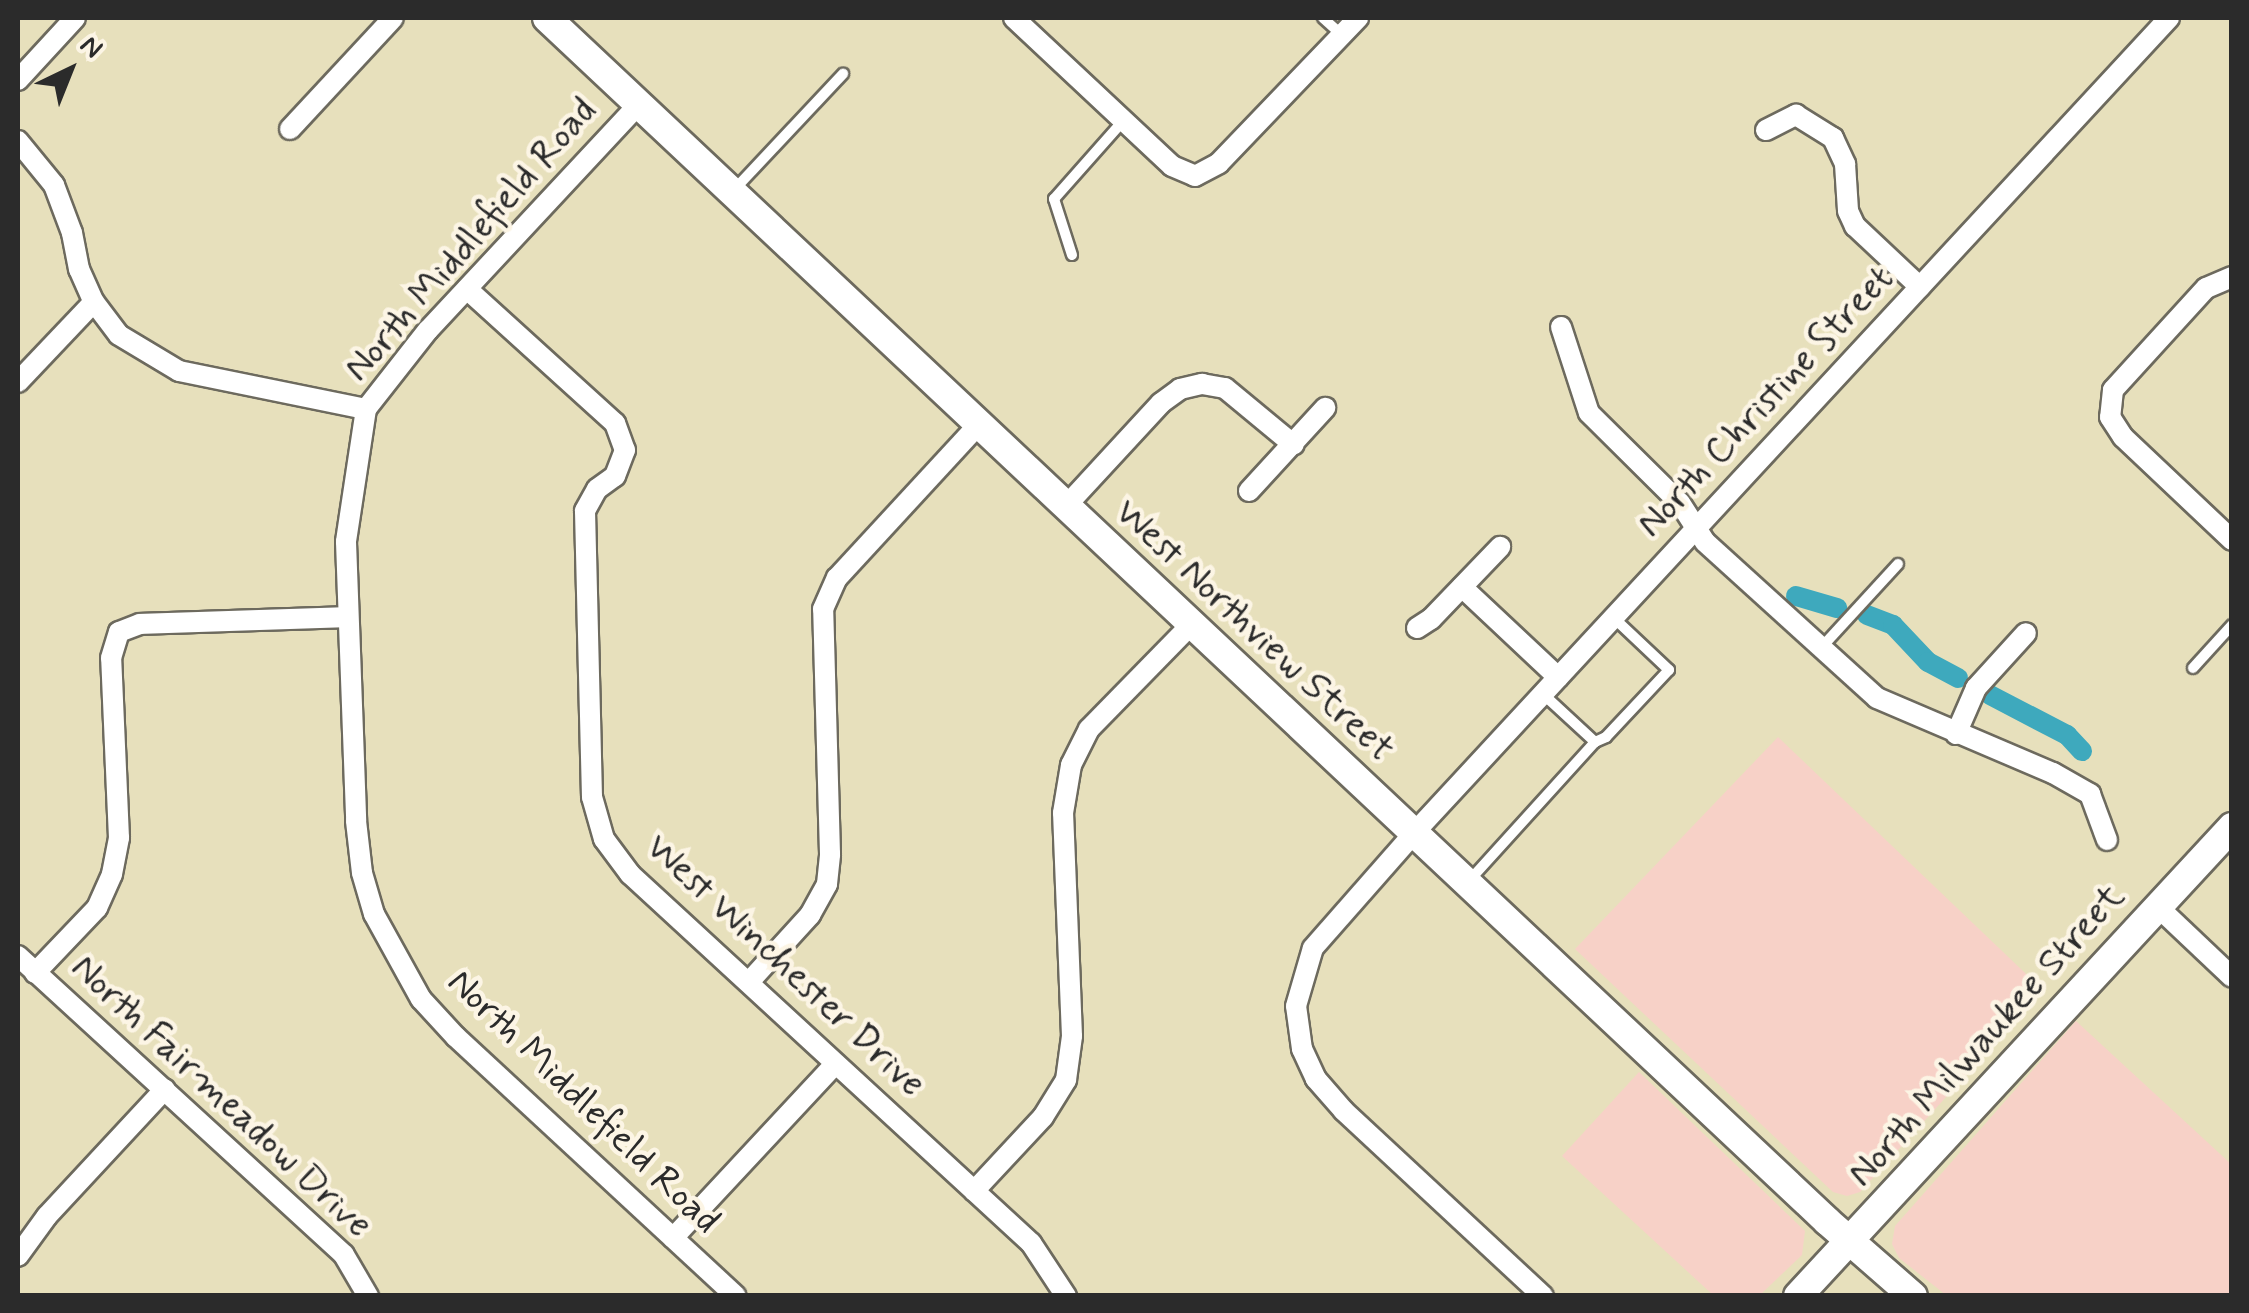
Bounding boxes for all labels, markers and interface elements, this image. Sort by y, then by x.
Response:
north arrow [20,20,120,120]
text: N [71,28,110,68]
street label: North Middlefield Road [336,89,606,391]
street label: North Christine Street [1626,254,1906,550]
street label: West Northview Street [1106,490,1402,772]
street label: West Winchester Drive [637,825,933,1107]
street label: North Milwaukee Street [1839,875,2135,1197]
street label: North Fairmeadow Drive [62,947,380,1247]
street label: North Middlefield Road [438,961,728,1243]

